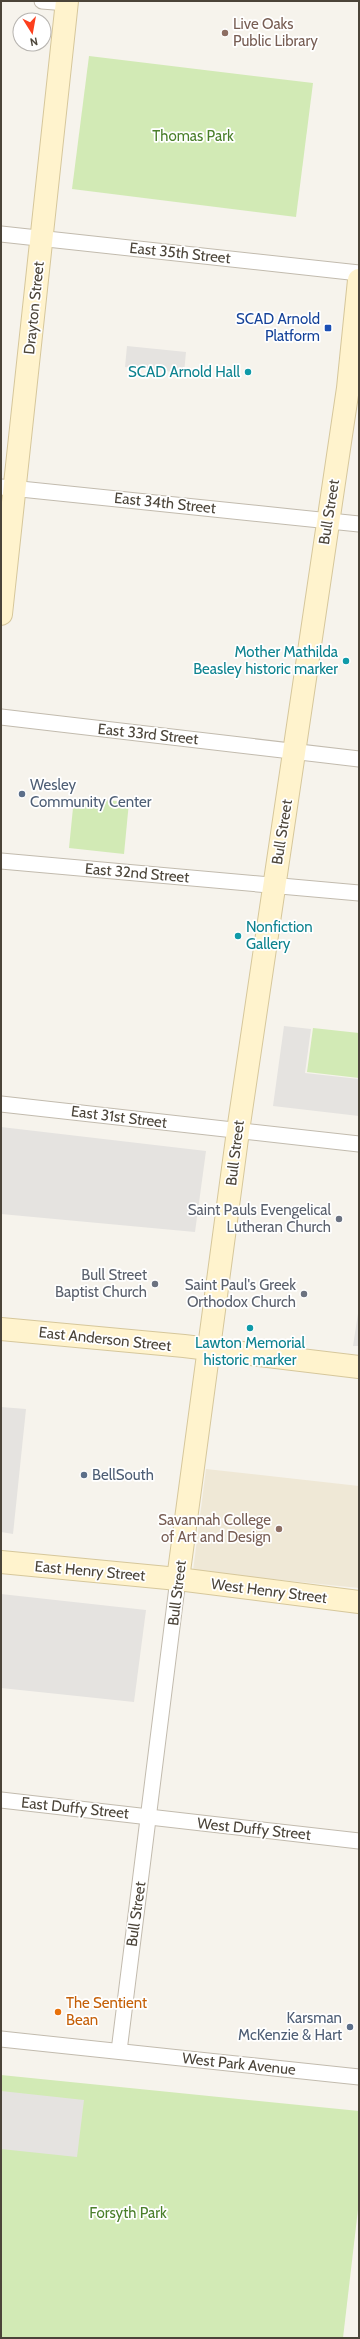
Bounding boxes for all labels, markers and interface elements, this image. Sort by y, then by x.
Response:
north arrow [12,12,52,52]
place label: Live Oaks Public Library [233,15,318,50]
marker: Live Oaks Public Library [220,28,230,38]
text: N [29,34,39,49]
park label: Thomas Park [152,127,234,145]
street label: East 35th Street [129,239,231,267]
street label: Drayton Street [20,261,48,355]
place label: SCAD Arnold Platform [236,310,320,345]
marker: SCAD Arnold Platform [323,323,333,333]
place label: SCAD Arnold Hall [128,363,240,381]
marker: SCAD Arnold Hall [243,367,253,377]
street label: Bull Street [315,478,343,546]
street label: East 34th Street [113,489,217,517]
place label: Mother Mathilda Beasley historic marker [193,643,339,678]
marker: Mother Mathilda Beasley historic marker [341,656,351,666]
street label: East 33rd Street [97,720,199,748]
place label: Wesley Community Center [30,776,152,811]
marker: Wesley Community Center [17,789,27,799]
street label: Bull Street [268,798,296,866]
street label: East 32nd Street [84,859,190,887]
place label: Nonfiction Gallery [246,918,313,953]
marker: Nonfiction Gallery [233,931,243,941]
street label: East 31st Street [70,1102,168,1132]
street label: Bull Street [222,1119,248,1187]
place label: Saint Pauls Evengelical Lutheran Church [188,1201,331,1236]
marker: Saint Pauls Evengelical Lutheran Church [334,1214,344,1224]
place label: Bull Street Baptist Church [55,1266,147,1301]
place label: Saint Paul's Greek Orthodox Church [185,1276,296,1311]
marker: Bull Street Baptist Church [150,1279,160,1289]
marker: Saint Paul's Greek Orthodox Church [299,1289,309,1299]
street label: East Anderson Street [38,1323,172,1355]
marker: Lawton Memorial historic marker [245,1323,255,1333]
place label: Lawton Memorial historic marker [195,1334,306,1369]
place label: BellSouth [92,1466,154,1484]
marker: BellSouth [79,1470,89,1480]
place label: Savannah College of Art and Design [158,1511,271,1546]
marker: Savannah College of Art and Design [274,1524,284,1534]
street label: East Henry Street [34,1557,146,1585]
street label: Bull Street [164,1559,190,1627]
street label: West Henry Street [210,1575,328,1607]
street label: East Duffy Street [20,1793,130,1823]
street label: West Duffy Street [196,1814,312,1844]
street label: Bull Street [123,1880,149,1948]
place label: The Sentient Bean [66,1994,147,2029]
marker: The Sentient Bean [53,2007,63,2017]
place label: Karsman McKenzie & Hart [238,2009,342,2044]
marker: Karsman McKenzie & Hart [345,2022,355,2032]
street label: West Park Avenue [181,2049,297,2079]
park label: Forsyth Park [89,2204,167,2222]

